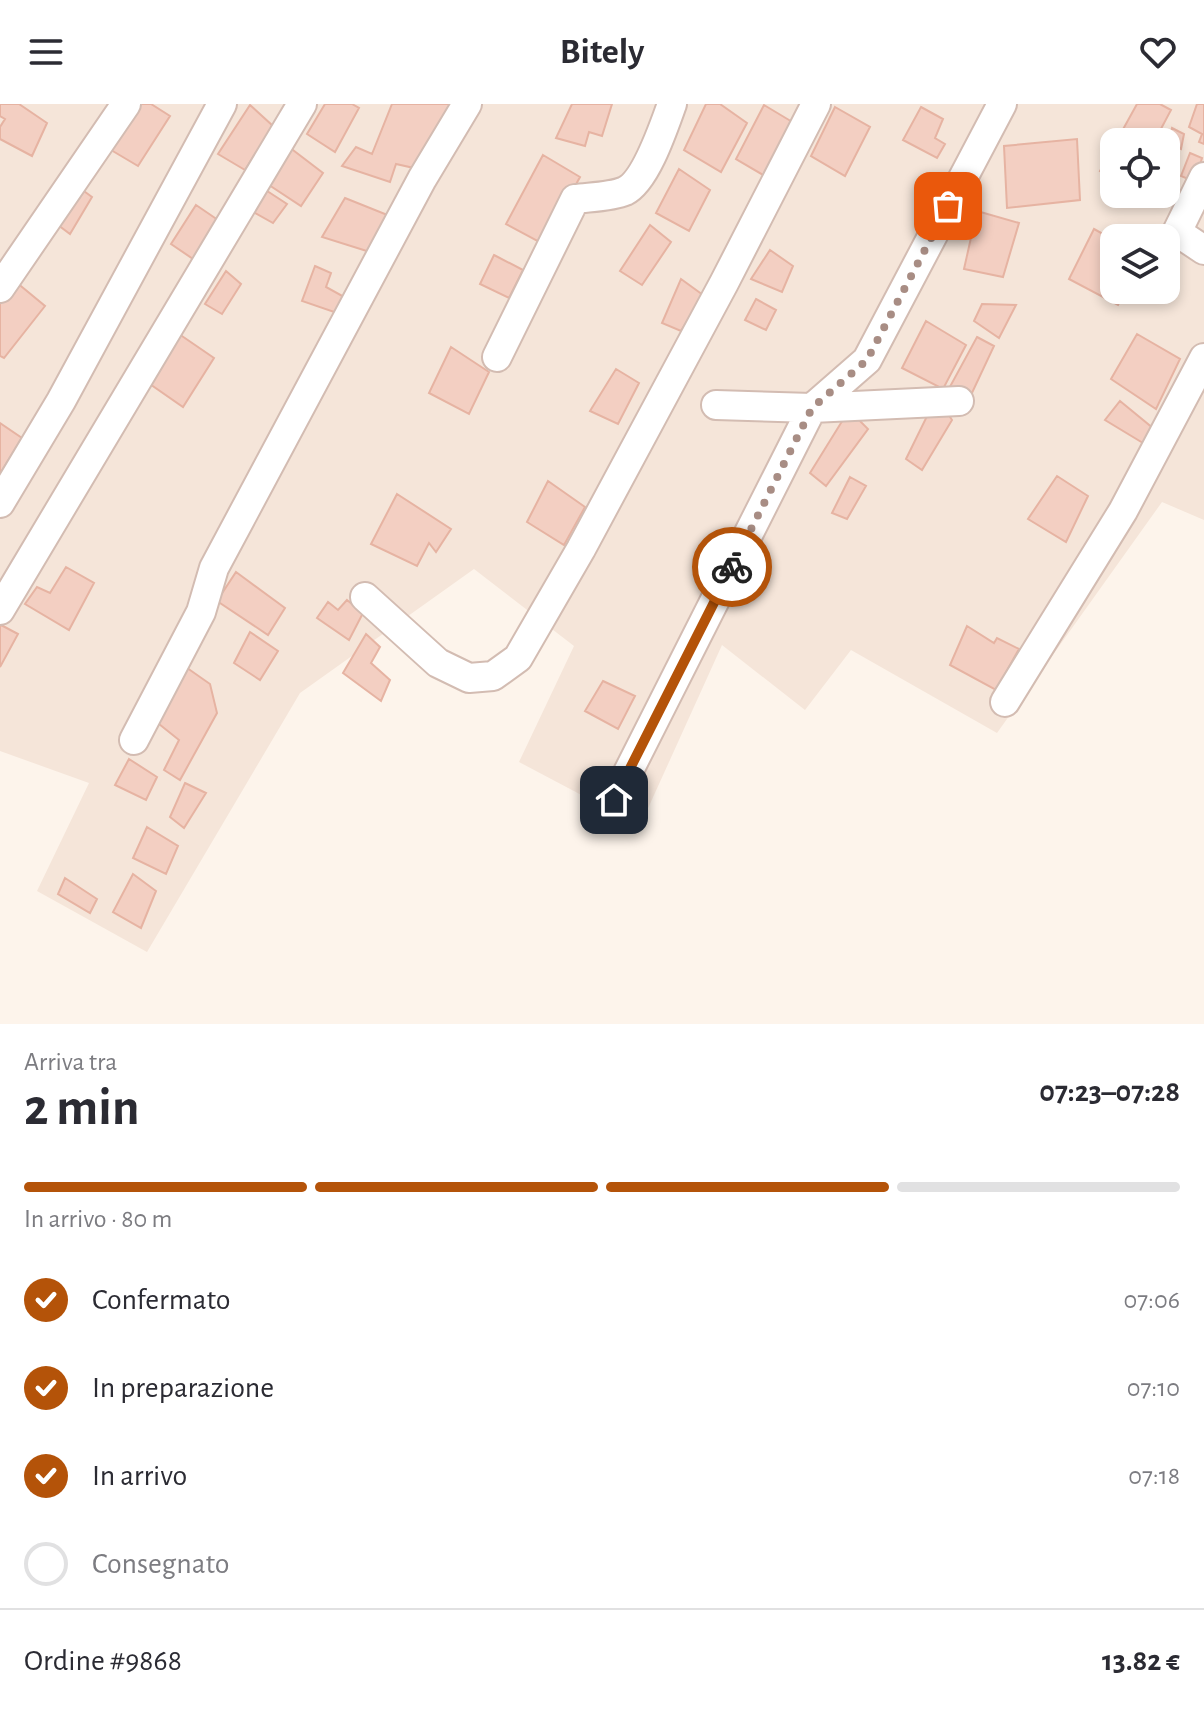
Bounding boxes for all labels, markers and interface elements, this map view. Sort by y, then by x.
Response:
icon: menu [24,30,68,74]
icon: heart [1136,30,1180,74]
text: Bitely [560,34,644,70]
map controls [1100,128,1180,304]
button: locate [1100,128,1180,208]
pin [914,172,982,240]
icon: bag [926,184,970,228]
button: layers [1100,224,1180,304]
courier [692,527,772,607]
icon: bike [710,545,754,589]
pin [580,766,648,834]
icon: home [592,778,636,822]
text: Arriva tra [24,1049,117,1075]
text: 07:23–07:28 [1039,1077,1180,1107]
text: 2 min [24,1082,139,1134]
text: In arrivo · 80 m [24,1206,172,1232]
icon: check [24,1278,68,1322]
text: Confermato [92,1285,230,1315]
text: 07:06 [1124,1287,1180,1313]
icon: check [24,1366,68,1410]
text: In preparazione [92,1373,274,1403]
text: 07:10 [1127,1375,1180,1401]
icon: check [24,1454,68,1498]
text: In arrivo [92,1461,187,1491]
text: 07:18 [1128,1463,1180,1489]
text: Consegnato [92,1549,229,1579]
text: Ordine #9868 [24,1646,182,1676]
text: 13.82 € [1102,1646,1180,1676]

